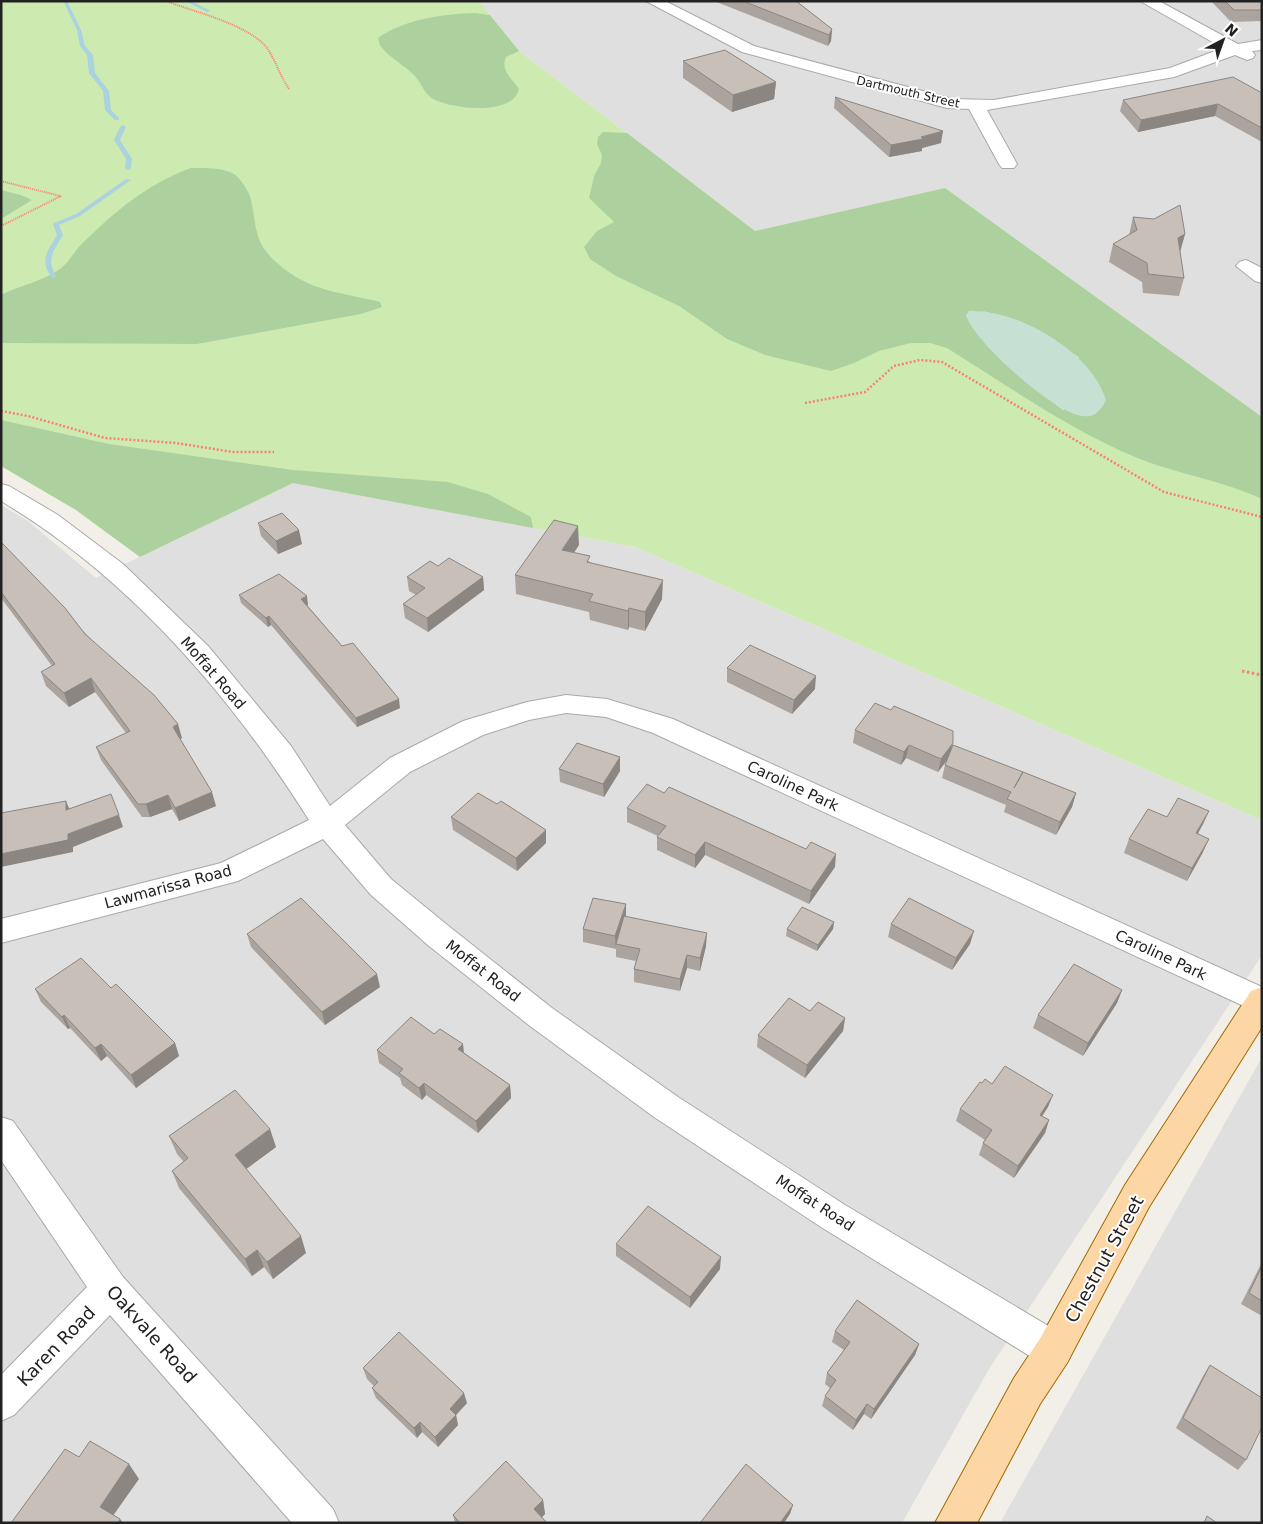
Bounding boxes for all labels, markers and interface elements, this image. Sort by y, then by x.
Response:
north arrow [1198,15,1248,65]
text: N [1222,20,1241,40]
street label: Dartmouth Street [855,73,961,111]
street label: Moffat Road [177,633,249,713]
street label: Caroline Park [744,757,842,815]
street label: Lawmarissa Road [102,861,234,913]
street label: Caroline Park [1112,926,1210,984]
street label: Moffat Road [442,936,524,1006]
street label: Moffat Road [772,1171,858,1235]
street label: Chestnut Street [1060,1192,1148,1326]
street label: Oakvale Road [103,1281,201,1387]
street label: Karen Road [13,1302,99,1390]

